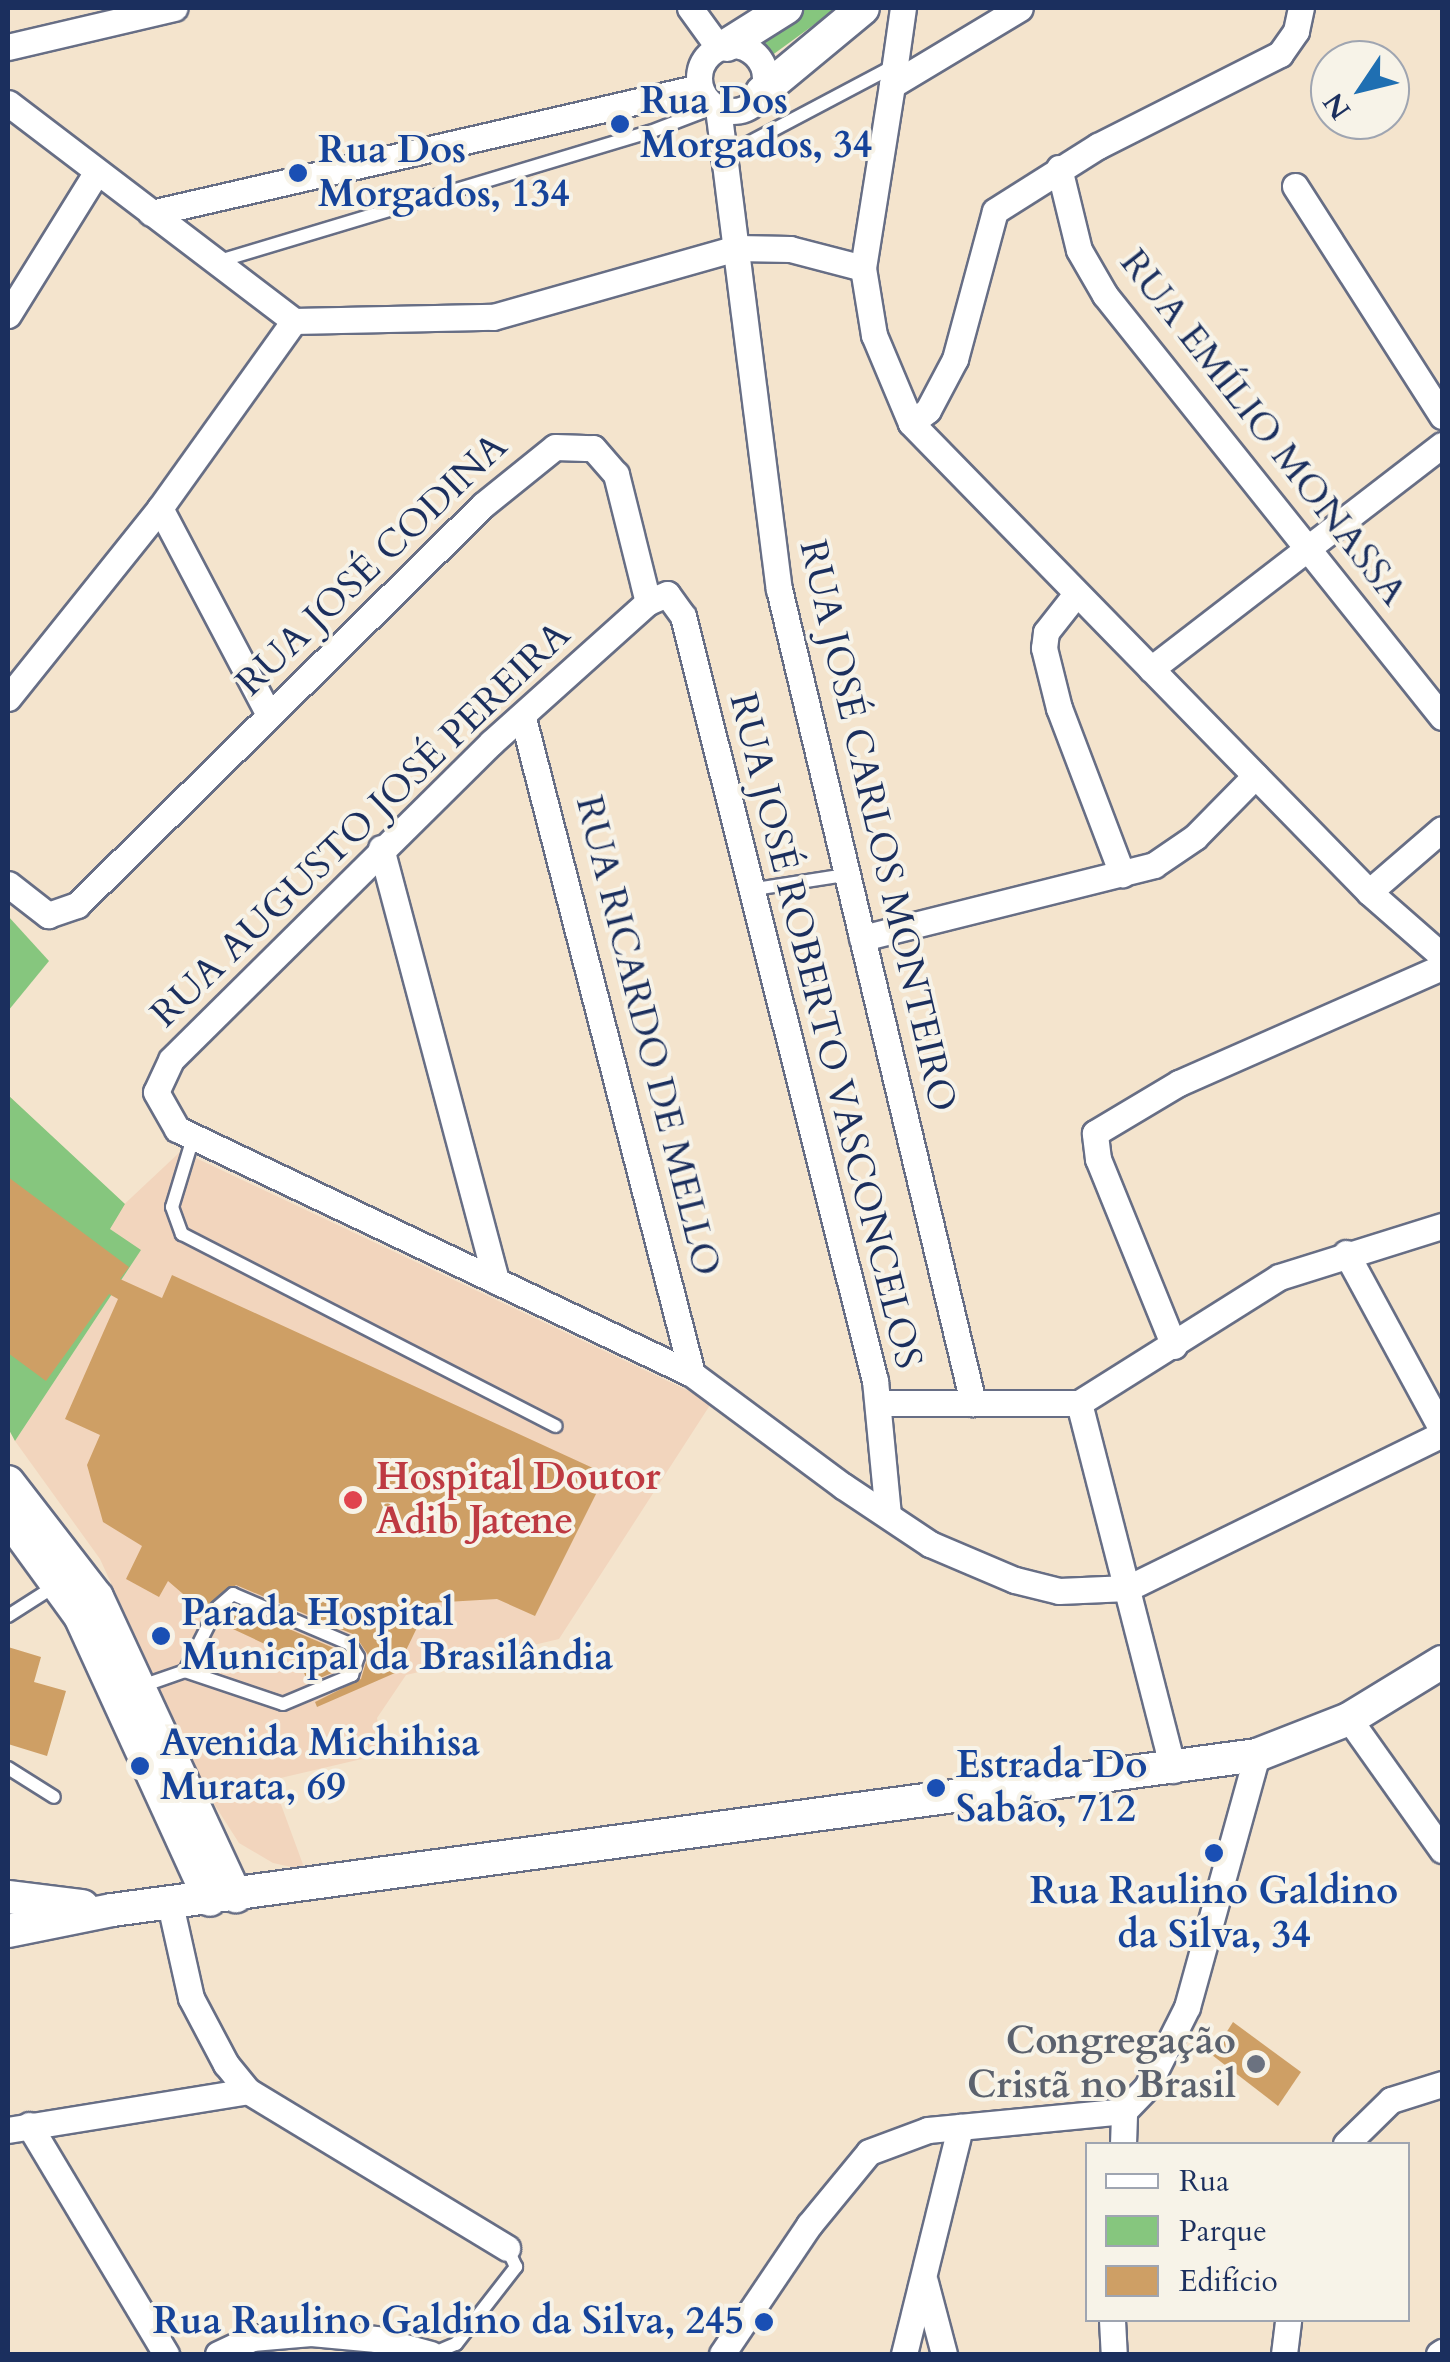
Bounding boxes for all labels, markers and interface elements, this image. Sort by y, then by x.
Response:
north arrow [1310,40,1410,140]
place label: Rua Dos Morgados, 34 [640,79,872,168]
text: N [1315,85,1360,127]
marker: Rua Dos Morgados, 34 [609,113,631,135]
place label: Rua Dos Morgados, 134 [318,128,570,218]
marker: Rua Dos Morgados, 134 [287,162,309,184]
street label: RUA EMÍLIO MONASSA [1110,241,1416,615]
street label: RUA JOSÉ CODINA [227,424,517,706]
street label: RUA JOSÉ CARLOS MONTEIRO [789,536,965,1116]
street label: RUA AUGUSTO JOSÉ PEREIRA [142,613,580,1037]
street label: RUA JOSÉ ROBERTO VASCONCELOS [719,689,931,1373]
street label: RUA RICARDO DE MELLO [565,791,729,1281]
place label: Hospital Doutor Adib Jatene [376,1455,661,1545]
marker: Hospital Doutor Adib Jatene [340,1487,366,1513]
place label: Parada Hospital Municipal da Brasilândia [181,1591,613,1680]
marker: Parada Hospital Municipal da Brasilândia [150,1625,172,1647]
place label: Avenida Michihisa Murata, 69 [160,1721,480,1810]
place label: Estrada Do Sabão, 712 [956,1743,1147,1832]
marker: Avenida Michihisa Murata, 69 [129,1755,151,1777]
marker: Estrada Do Sabão, 712 [925,1777,947,1799]
marker: Rua Raulino Galdino da Silva, 34 [1203,1842,1225,1864]
place label: Rua Raulino Galdino da Silva, 34 [1030,1869,1398,1958]
place label: Congregação Cristã no Brasil [967,2019,1236,2108]
marker: Congregação Cristã no Brasil [1245,2053,1267,2075]
legend [1085,2142,1410,2322]
text: Rua [1179,2161,1229,2202]
text: Parque [1179,2211,1267,2252]
text: Edifício [1179,2261,1278,2302]
place label: Rua Raulino Galdino da Silva, 245 [152,2299,744,2345]
marker: Rua Raulino Galdino da Silva, 245 [753,2311,775,2333]

